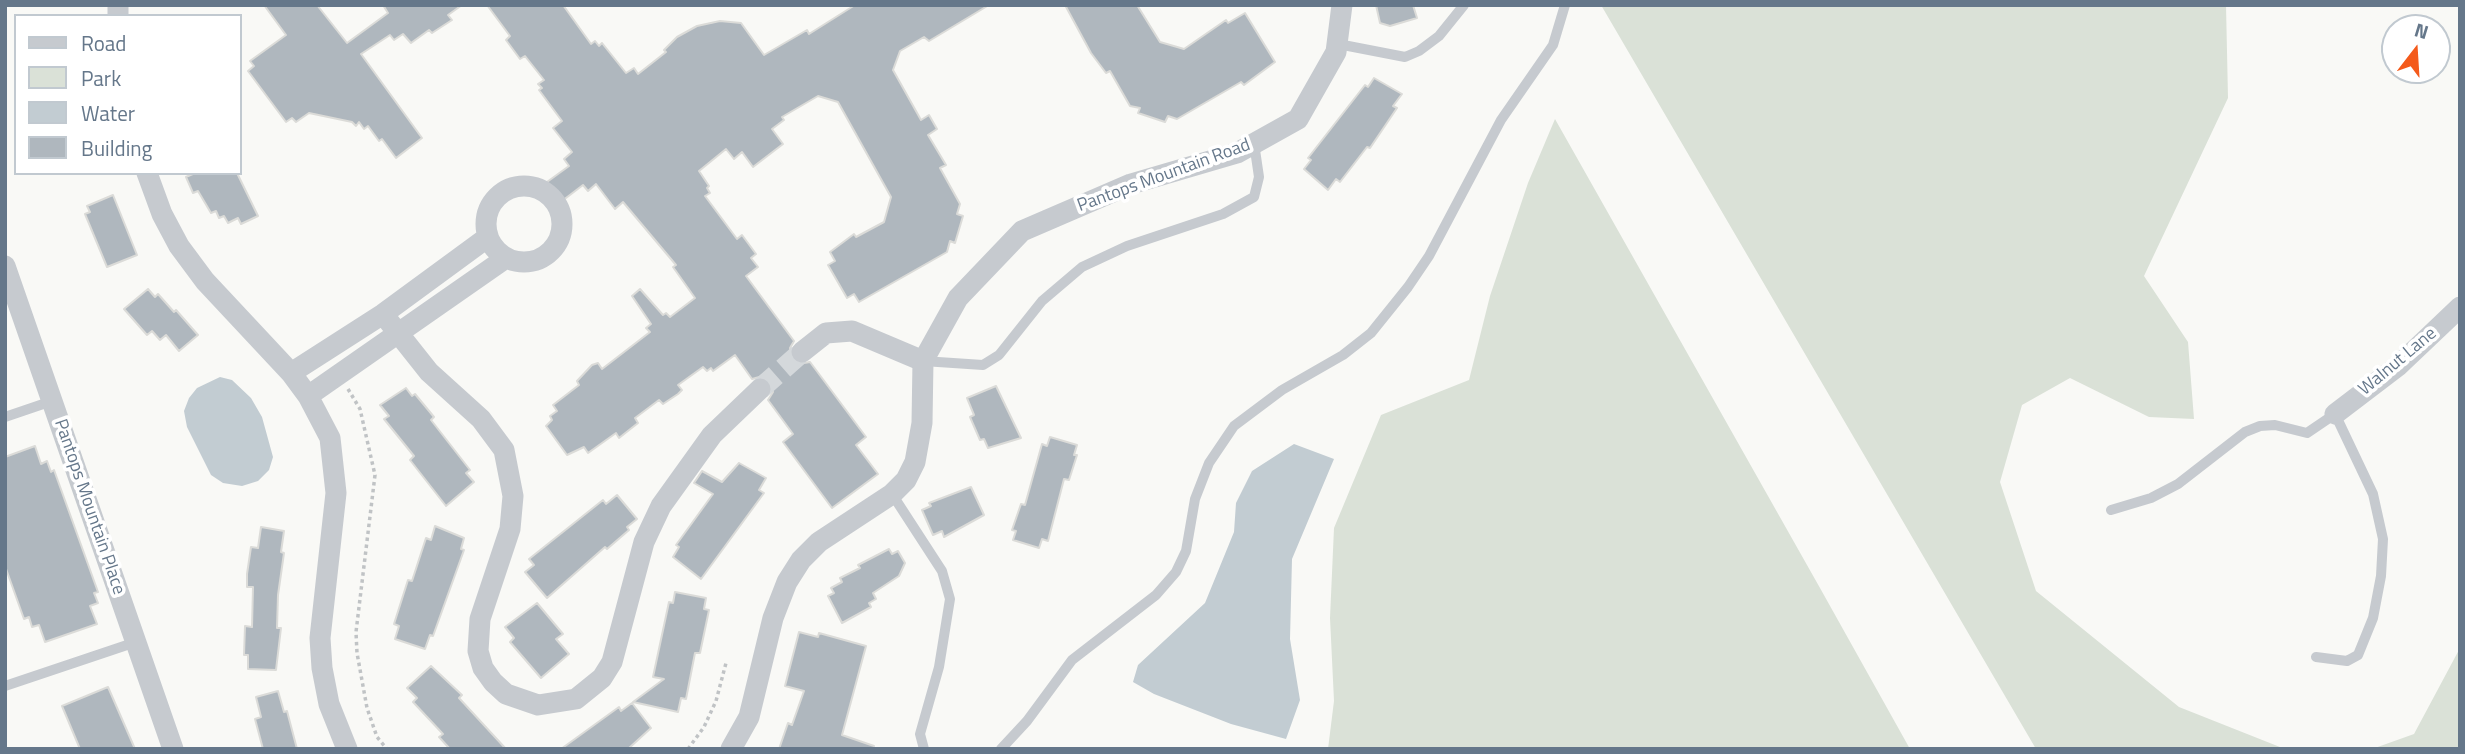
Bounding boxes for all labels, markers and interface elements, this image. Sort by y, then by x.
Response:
legend [14,14,242,175]
north arrow [2381,14,2451,84]
text: N [2411,15,2432,46]
text: Road [81,27,126,59]
text: Park [81,62,121,94]
text: Water [81,97,135,129]
text: Building [81,132,152,164]
street label: Pantops Mountain Road [1075,135,1253,217]
street label: Walnut Lane [2355,323,2441,401]
street label: Pantops Mountain Place [49,416,129,598]

